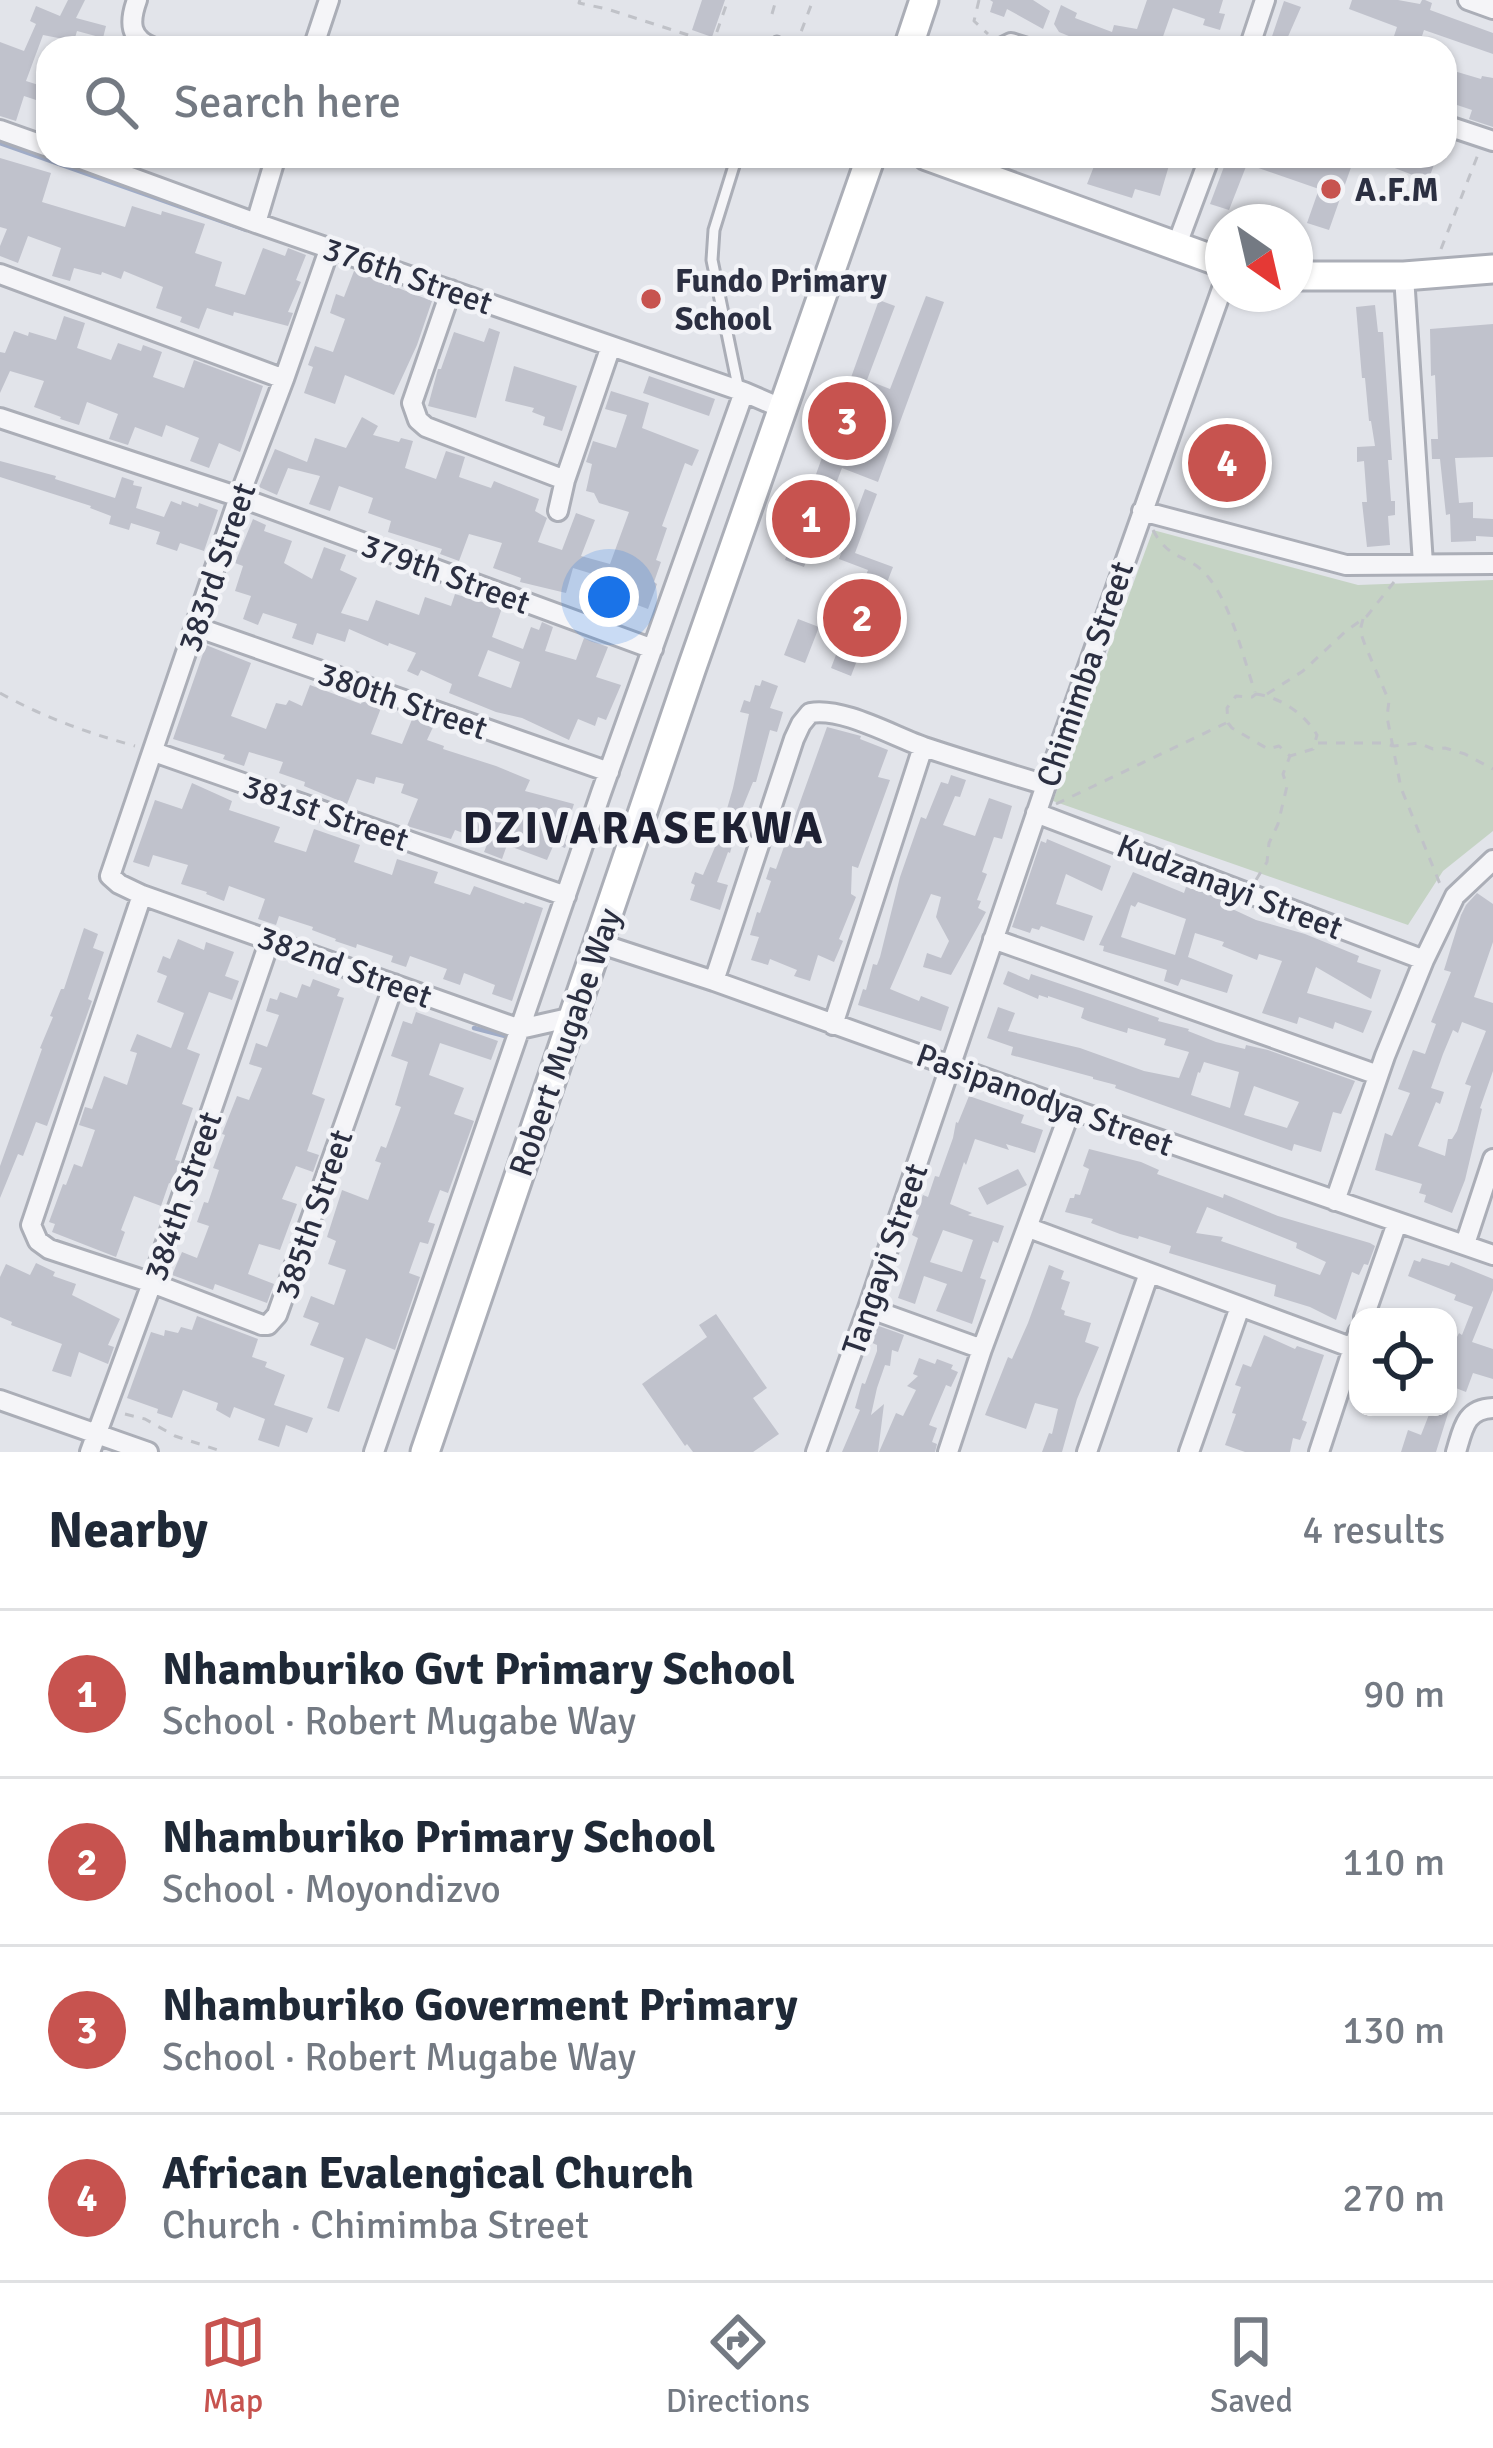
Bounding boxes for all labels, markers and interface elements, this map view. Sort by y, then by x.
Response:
search box [36,36,1457,168]
icon: search [78,69,144,135]
text: Search here [174,75,401,130]
place label: A.F.M [1355,170,1439,211]
marker: A.F.M [1318,176,1344,202]
north arrow [1205,204,1313,312]
street label: 376th Street [318,228,498,324]
place label: Fundo Primary School [675,261,887,340]
marker: Fundo Primary School [638,286,664,312]
pin: 3 [808,376,886,466]
pin: 4 [1188,418,1266,508]
pin: 1 [772,474,850,564]
street label: 383rd Street [169,478,265,657]
street label: 379th Street [356,525,535,624]
street label: Chimimba Street [1028,556,1143,793]
your location [579,567,639,627]
pin: 2 [823,573,901,663]
street label: 380th Street [313,653,493,749]
street label: 381st Street [237,766,414,861]
district label: DZIVARASEKWA [462,801,826,856]
street label: Kudzanayi Street [1111,826,1348,949]
street label: Robert Mugabe Way [500,903,631,1182]
street label: 382nd Street [252,917,437,1018]
street label: Pasipanodya Street [911,1035,1178,1166]
street label: 384th Street [135,1106,231,1286]
street label: 385th Street [266,1124,362,1304]
street label: Tangayi Street [833,1158,937,1361]
map controls [1349,1308,1457,1416]
button: locate [1349,1308,1457,1416]
text: Nearby [48,1499,208,1562]
text: 4 results [1302,1506,1445,1554]
text: Nhamburiko Gvt Primary School [162,1642,795,1697]
text: 1 [76,1670,98,1718]
text: 90 m [1363,1670,1445,1718]
text: School · Robert Mugabe Way [162,1697,636,1745]
text: Nhamburiko Primary School [162,1810,715,1865]
text: 2 [76,1838,98,1886]
text: 110 m [1342,1838,1445,1886]
text: School · Moyondizvo [162,1865,501,1913]
text: Nhamburiko Goverment Primary [162,1978,798,2033]
text: 3 [76,2006,98,2054]
text: 130 m [1342,2006,1445,2054]
text: School · Robert Mugabe Way [162,2033,636,2081]
text: African Evalengical Church [162,2146,694,2201]
text: 4 [76,2174,98,2222]
text: 270 m [1342,2174,1445,2222]
text: Church · Chimimba Street [162,2201,589,2249]
tab: Map [200,2309,266,2422]
tab: Directions [666,2309,810,2422]
tab: Saved [1210,2309,1293,2422]

